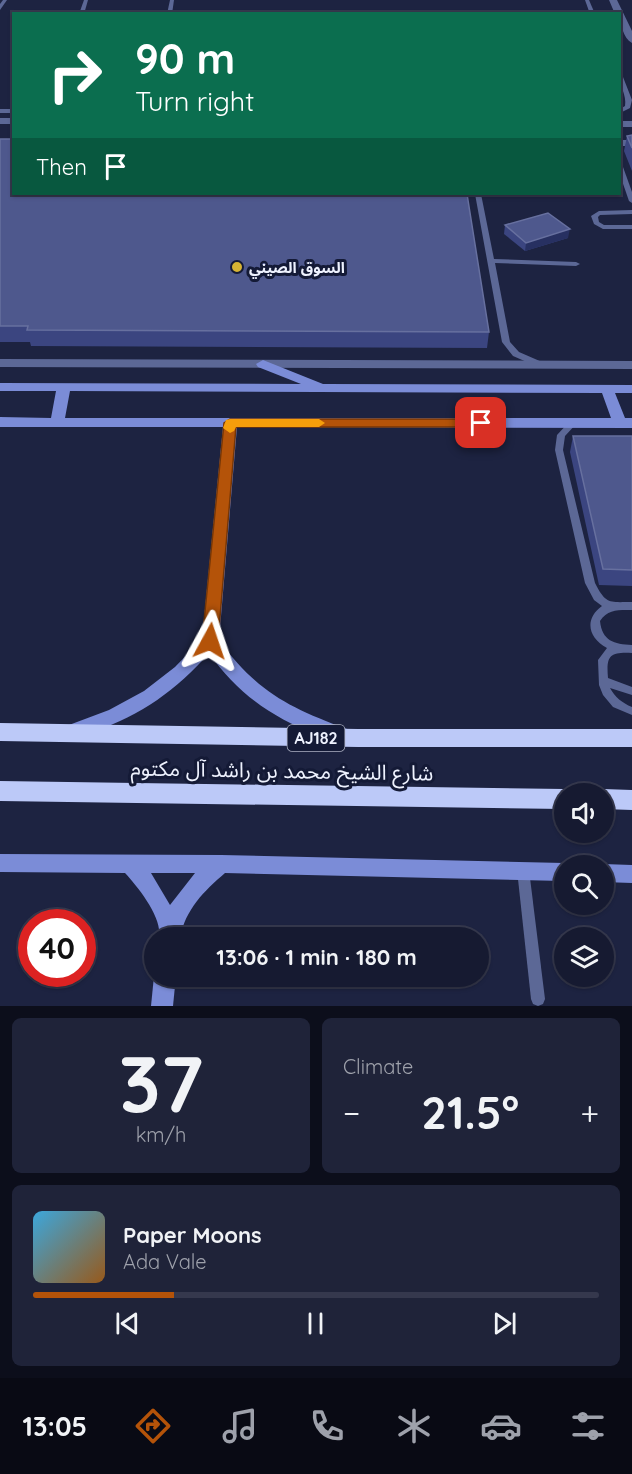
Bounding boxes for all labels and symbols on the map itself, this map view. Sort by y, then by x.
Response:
place label: السوق الصيني [249,258,345,279]
marker: السوق الصيني [230,260,244,274]
pin [455,397,506,448]
position arrow [178,609,242,673]
road number: AJ182 [288,725,344,751]
street label: شارع الشيخ محمد بن راشد آل مكتوم [130,754,434,790]
speed limit sign: 40 [18,909,96,987]

